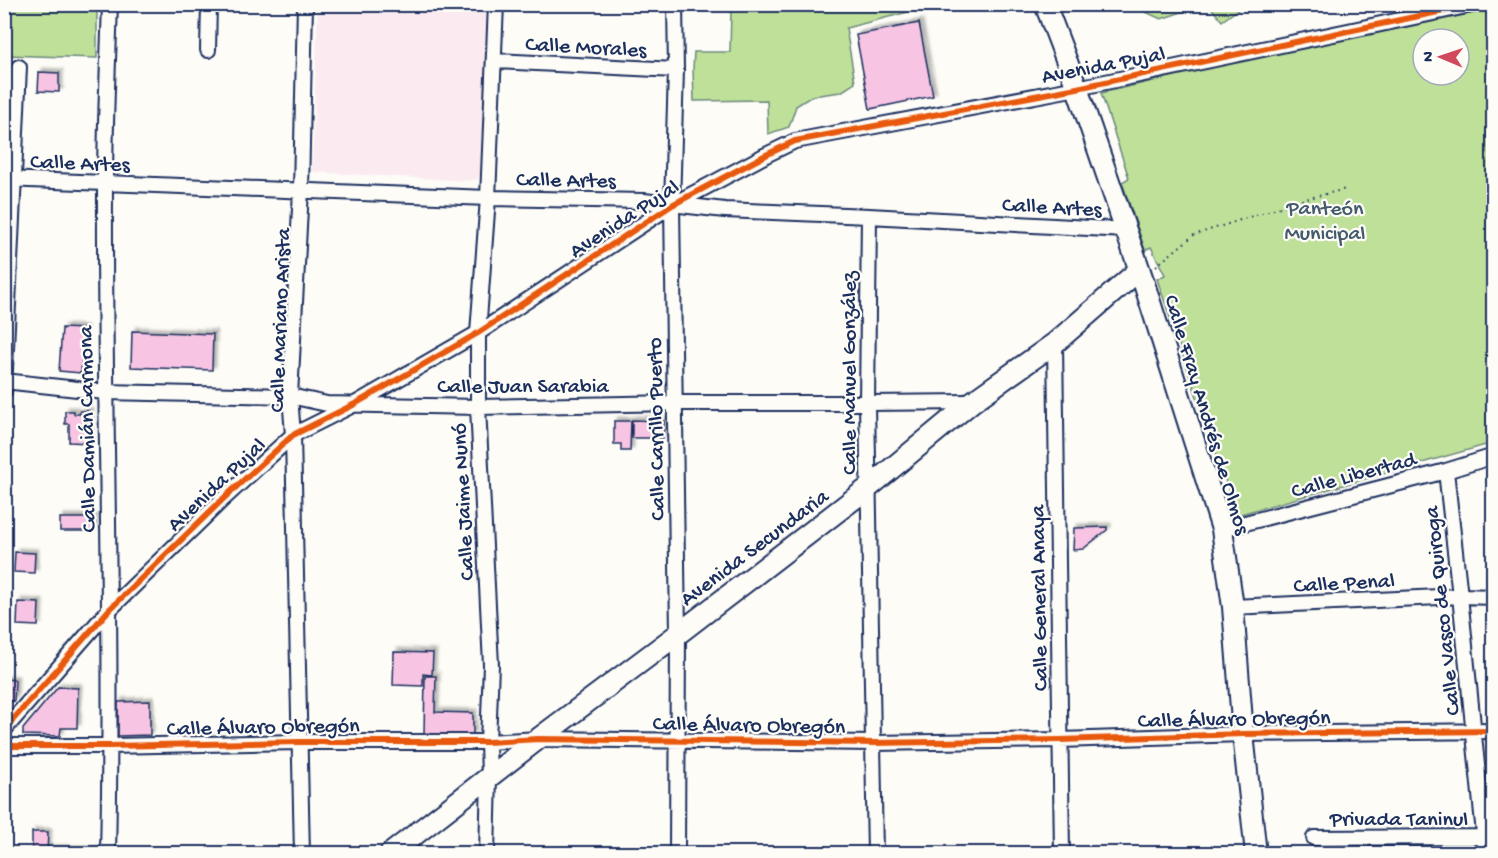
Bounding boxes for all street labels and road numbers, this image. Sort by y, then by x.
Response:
street label: Calle Morales [524,33,648,65]
street label: Avenida Pujal [1040,42,1168,92]
street label: Calle Artes [30,150,131,180]
street label: Calle Artes [516,168,617,196]
street label: Avenida Pujal [565,175,685,265]
street label: Calle Artes [1001,193,1103,225]
street label: Calle Mariano Arista [266,227,298,413]
street label: Calle Manuel González [838,270,864,475]
street label: Calle Fray Andrés de Olmos [1156,292,1254,539]
street label: Calle Damián Carmona [74,325,104,533]
street label: Calle Carrillo Puerto [643,337,673,521]
street label: Calle Juan Sarabia [437,375,609,401]
street label: Calle Jaime Nunó [448,422,482,581]
street label: Avenida Pujal [163,434,273,538]
street label: Calle Libertad [1289,447,1421,506]
street label: Avenida Secundaria [676,484,835,614]
street label: Calle General Anaya [1026,504,1056,691]
street label: Calle Vasco de Quiroga [1420,504,1468,717]
street label: Calle Penal [1293,569,1396,601]
street label: Calle Álvaro Obregón [1137,706,1331,736]
street label: Calle Álvaro Obregón [652,712,846,742]
street label: Calle Álvaro Obregón [166,714,360,744]
street label: Privada Taninul [1329,808,1468,834]

